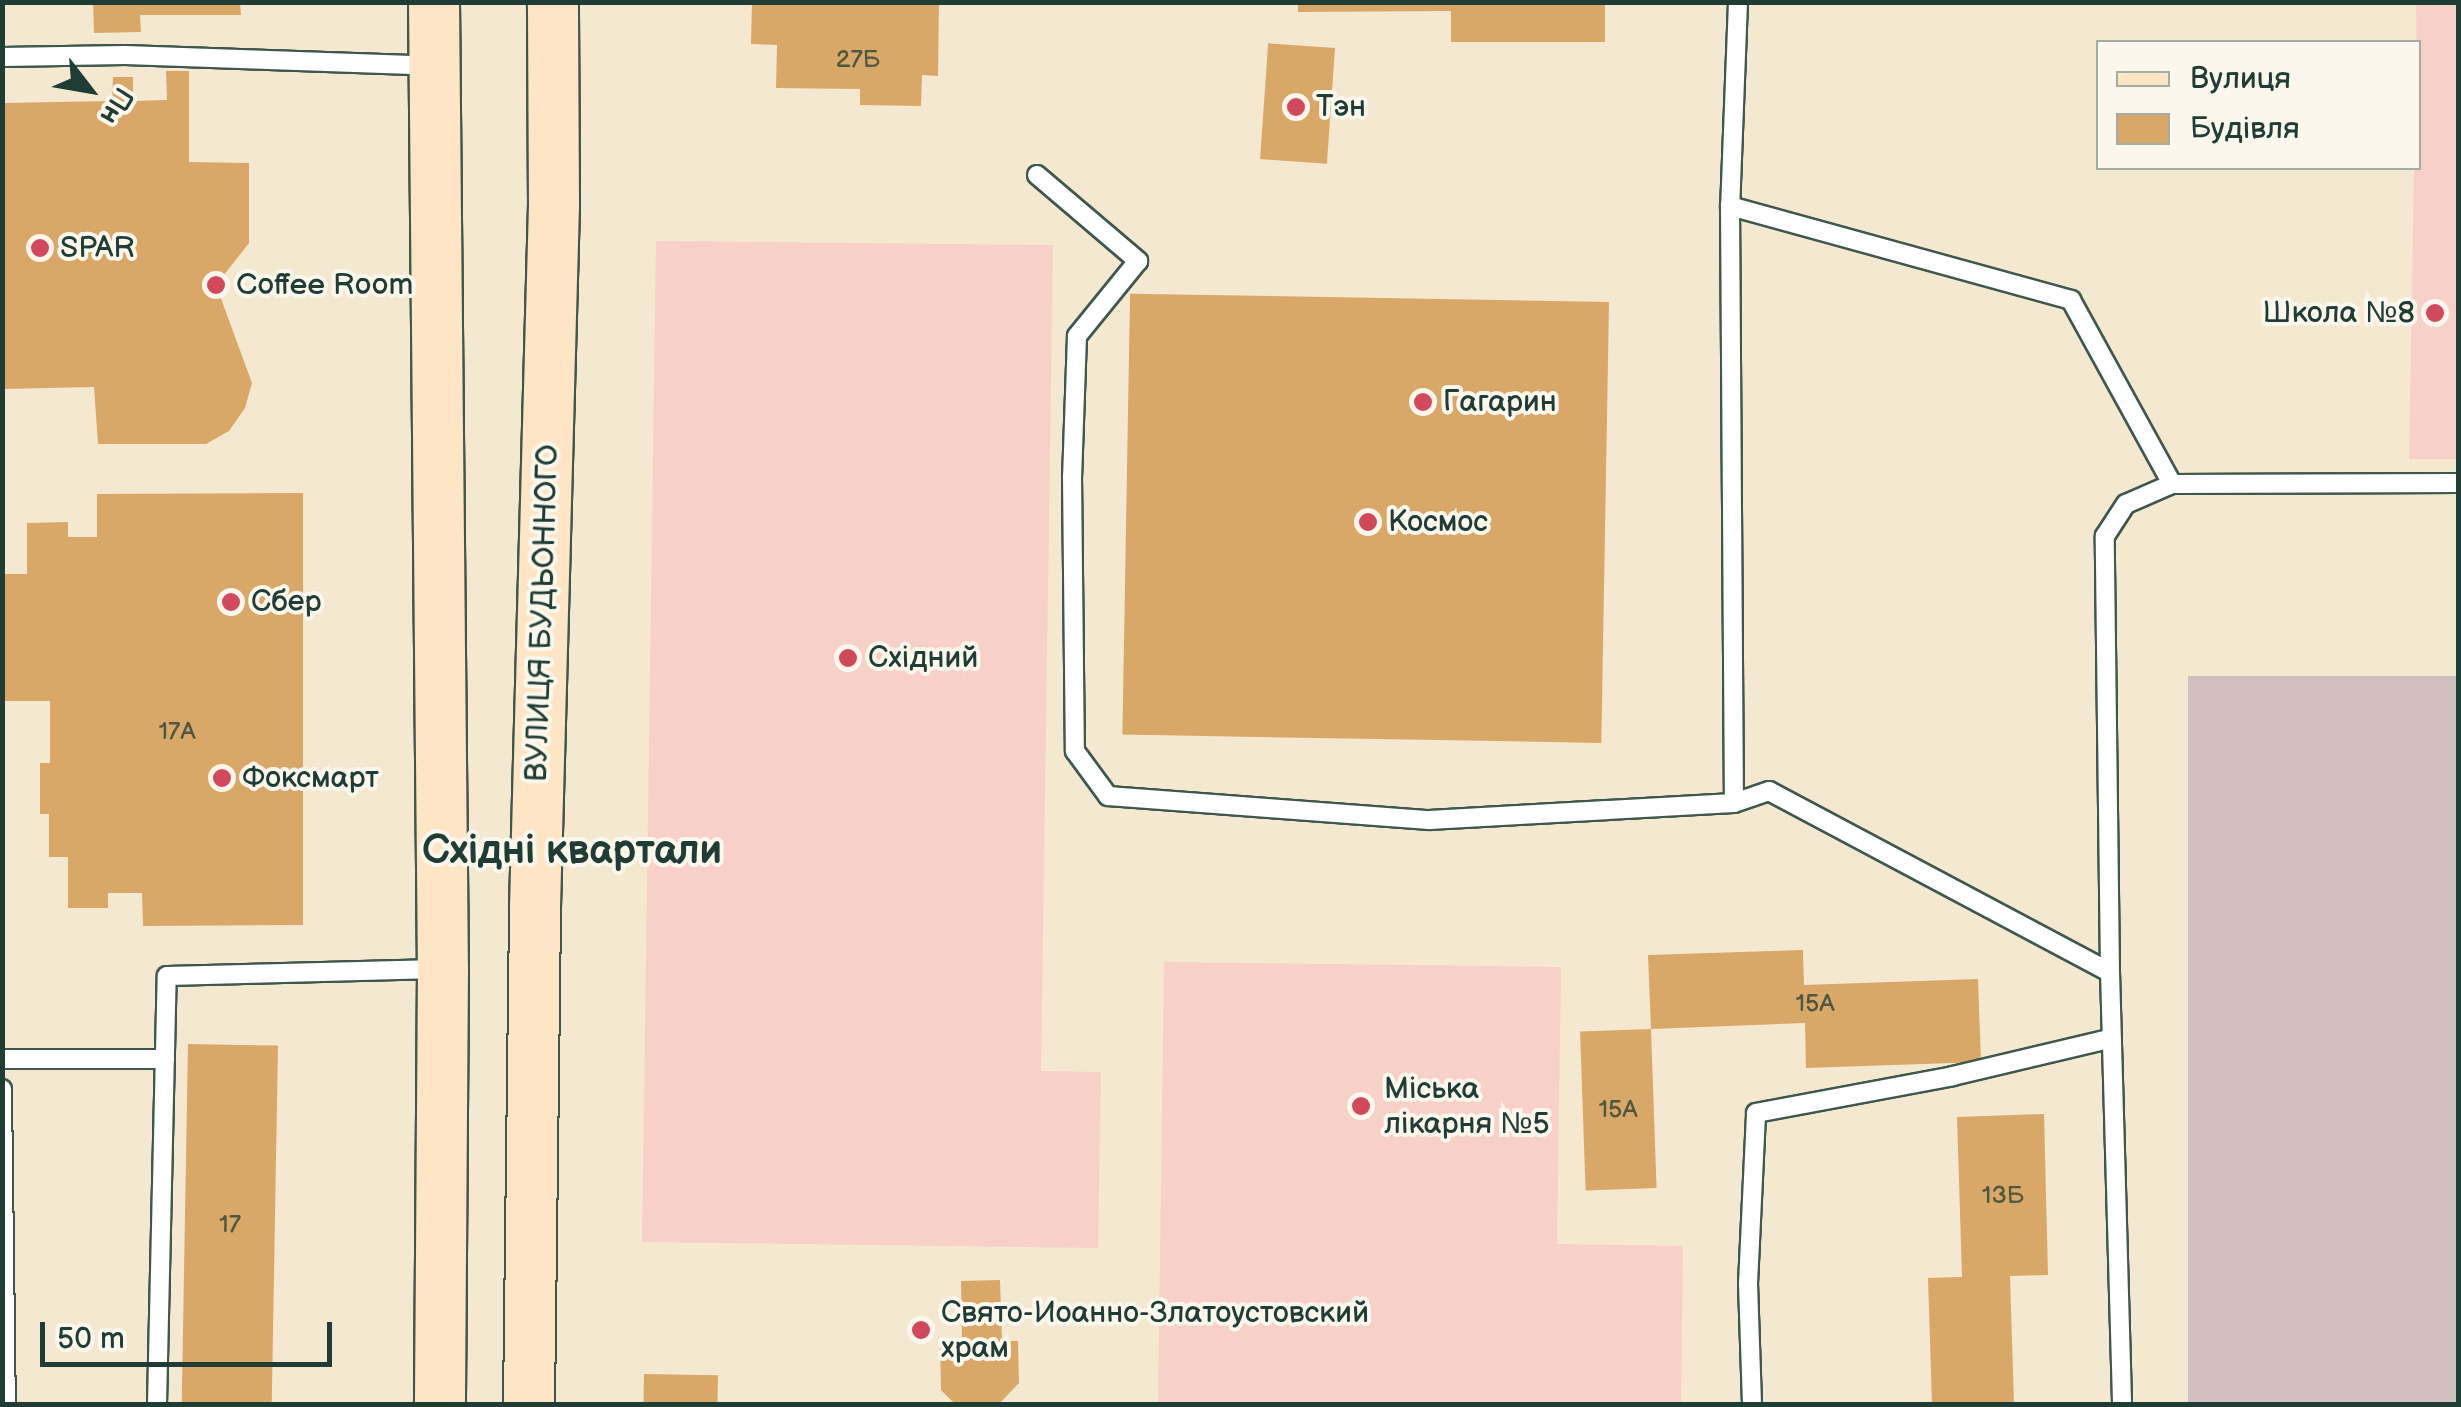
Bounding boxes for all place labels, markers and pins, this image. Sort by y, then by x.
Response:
place label: Тэн [1316,89,1366,125]
marker: Тэн [1285,96,1307,118]
place label: SPAR [60,230,135,266]
marker: SPAR [29,237,51,259]
place label: Coffee Room [236,267,413,303]
marker: Coffee Room [205,274,227,296]
place label: Школа №8 [2263,295,2415,331]
marker: Школа №8 [2424,302,2446,324]
place label: Гагарин [1443,384,1557,420]
marker: Гагарин [1412,391,1434,413]
place label: Космос [1388,504,1488,540]
marker: Космос [1357,511,1379,533]
place label: Сбер [251,584,321,620]
marker: Сбер [220,591,242,613]
place label: Східний [868,640,978,676]
marker: Східний [837,647,859,669]
place label: Фоксмарт [242,760,379,796]
marker: Фоксмарт [211,767,233,789]
place label: Міська лікарня №5 [1384,1071,1550,1142]
marker: Міська лікарня №5 [1348,1093,1374,1119]
place label: Свято-Иоанно-Златоустовский храм [941,1295,1369,1366]
marker: Свято-Иоанно-Златоустовский храм [910,1319,932,1341]

